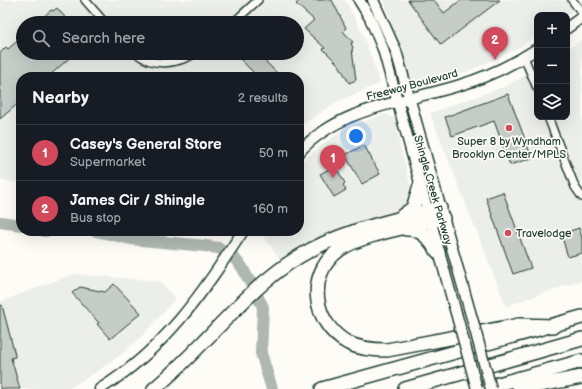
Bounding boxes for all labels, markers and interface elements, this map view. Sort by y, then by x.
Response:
map controls [534,12,570,120]
button: + [534,12,570,48]
search box [16,16,304,60]
icon: search [30,27,52,49]
pin: 2 [482,27,508,60]
text: Search here [62,29,145,48]
button: − [534,48,570,84]
street label: Freeway Boulevard [365,67,459,103]
button: layers [534,84,570,120]
text: Nearby [32,88,89,108]
text: 2 results [238,90,288,106]
marker: Super 8 by Wyndham Brooklyn Center/MPLS [504,123,514,133]
your location [346,126,366,146]
street label: Shingle Creek Parkway [411,134,455,246]
text: Casey's General Store [70,135,222,154]
place label: Super 8 by Wyndham Brooklyn Center/MPLS [452,135,566,161]
text: 1 [42,145,48,161]
text: 50 m [259,145,288,161]
pin: 1 [320,145,346,178]
text: Supermarket [70,154,146,170]
text: James Cir / Shingle [70,191,205,210]
text: 2 [41,201,49,217]
text: 160 m [253,201,288,217]
text: Bus stop [70,210,121,226]
place label: Travelodge [516,227,572,240]
marker: Travelodge [503,228,513,238]

